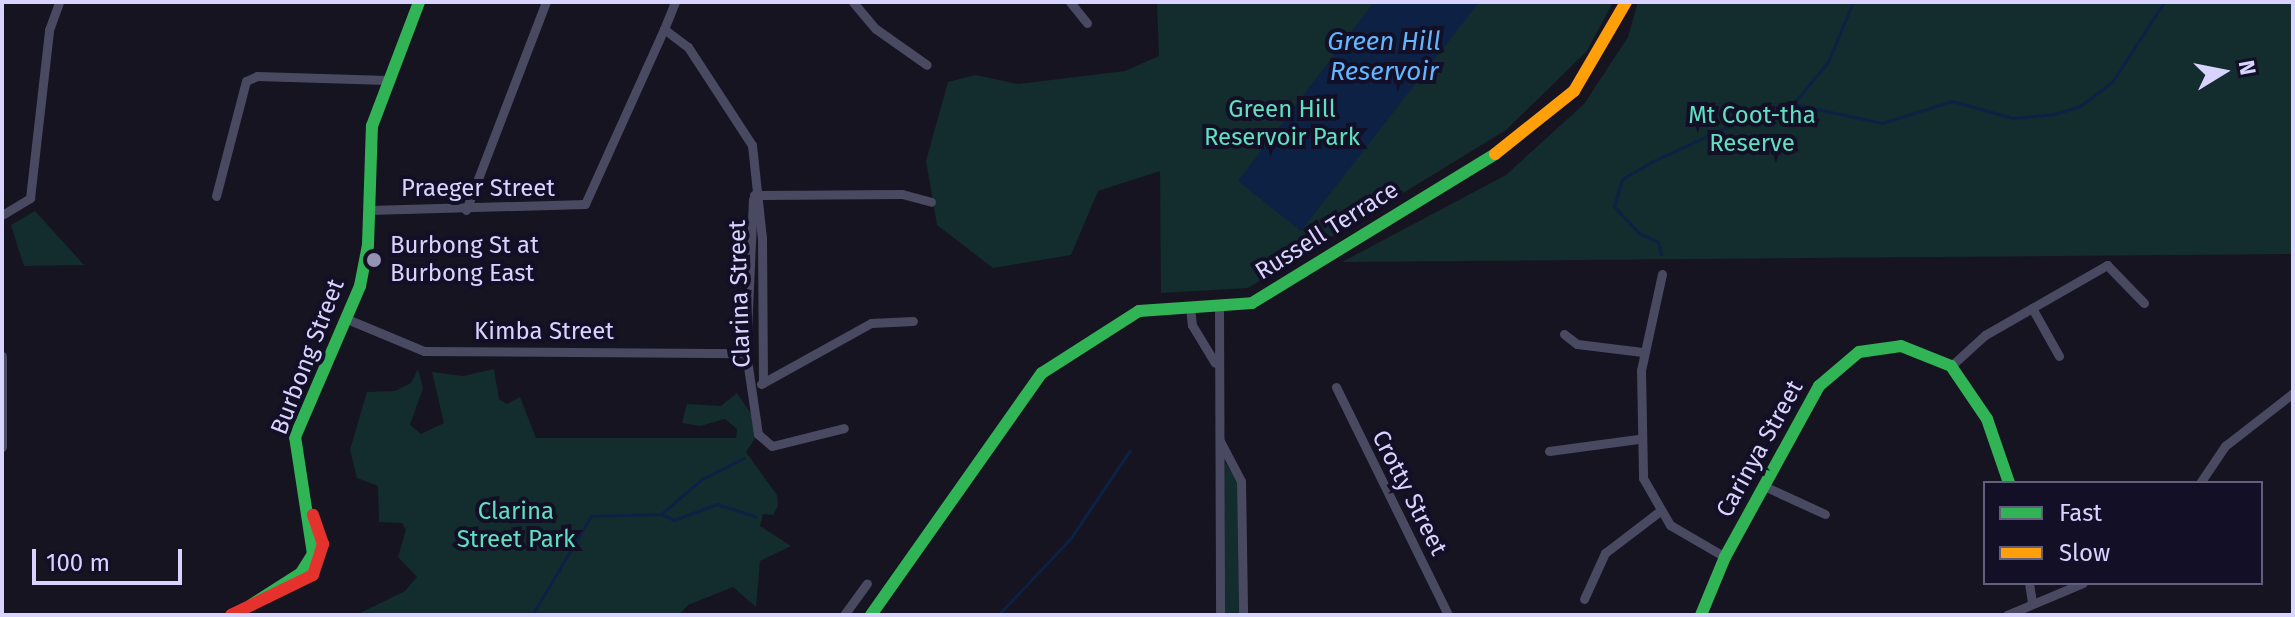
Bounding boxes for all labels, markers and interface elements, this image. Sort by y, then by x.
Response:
water label: Green Hill Reservoir [1327,26,1441,88]
north arrow [2183,32,2263,112]
text: N [2233,58,2262,77]
park label: Green Hill Reservoir Park [1204,96,1360,152]
park label: Mt Coot-tha Reserve [1688,102,1816,158]
street label: Praeger Street [401,175,555,203]
street label: Russell Terrace [1250,176,1404,286]
street label: Clarina Street [723,220,757,368]
place label: Burbong St at Burbong East [390,232,539,288]
marker: Burbong St at Burbong East [365,251,383,269]
street label: Burbong Street [265,275,351,439]
street label: Kimba Street [474,318,614,346]
street label: Carinya Street [1711,375,1809,523]
street label: Crotty Street [1365,426,1453,560]
legend [1983,481,2263,585]
park label: Clarina Street Park [457,498,575,554]
text: Fast [2059,499,2102,527]
scale bar [36,533,186,583]
text: Slow [2059,539,2110,567]
text: 100 m [46,549,110,577]

